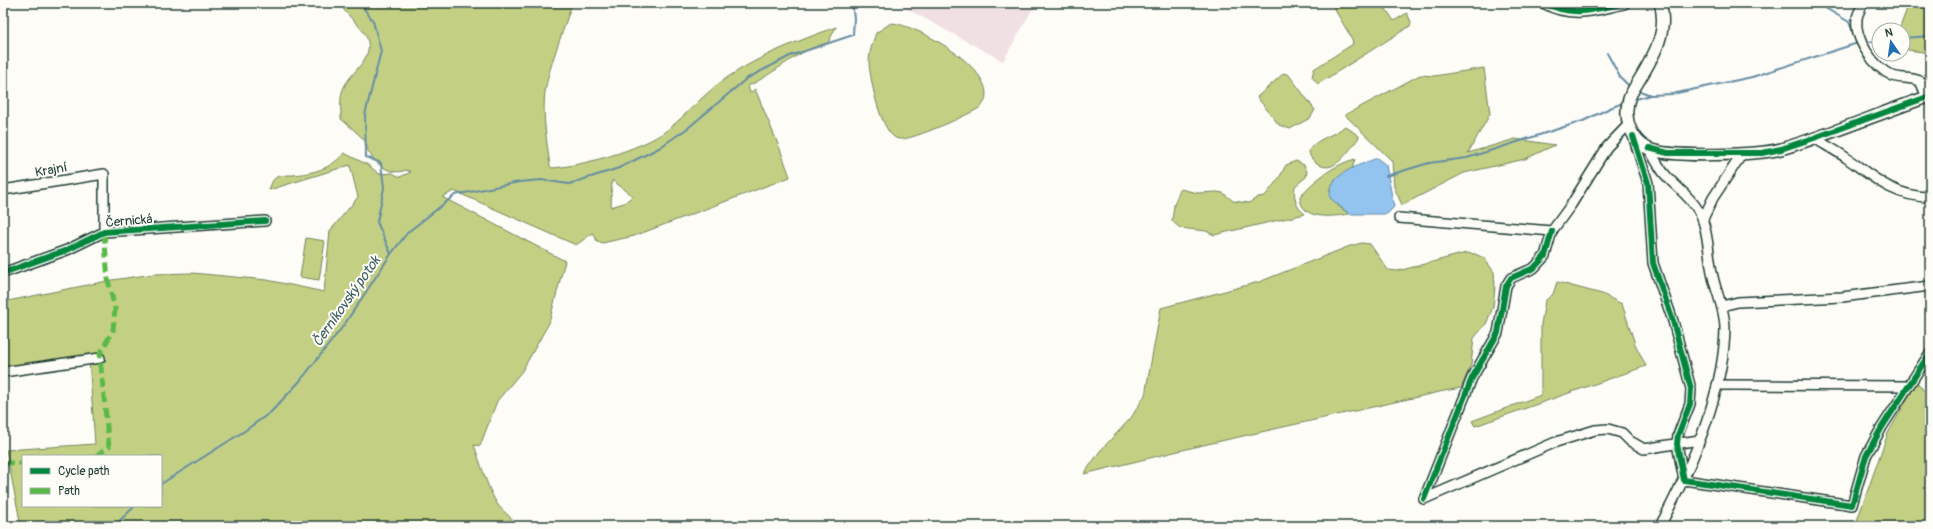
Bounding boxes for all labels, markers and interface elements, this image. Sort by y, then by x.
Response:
north arrow [1871,22,1911,62]
text: N [1884,25,1894,40]
street label: Krajní [34,159,69,181]
street label: Černická [105,211,153,231]
water label: Černíkovský potok [309,252,385,350]
legend [22,455,162,507]
text: Cycle path [58,464,110,479]
text: Path [58,484,80,499]

